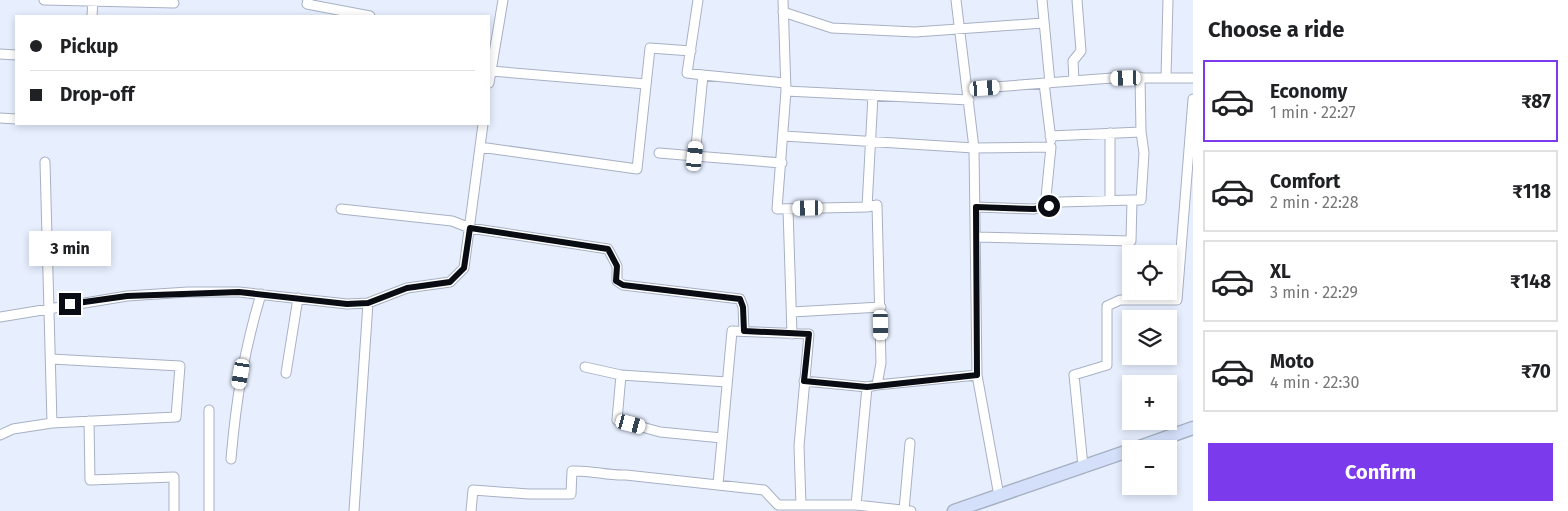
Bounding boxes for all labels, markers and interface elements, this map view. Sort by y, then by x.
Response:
text: Choose a ride [1208,16,1344,43]
text: Pickup [60,35,118,58]
car [1110,70,1141,86]
car [969,79,1000,97]
icon: car [1210,79,1255,124]
text: Economy [1270,80,1347,103]
text: Drop-off [60,83,134,106]
text: ₹87 [1521,90,1551,113]
text: 1 min · 22:27 [1270,103,1356,122]
car [685,140,704,172]
icon: car [1210,169,1255,214]
text: Comfort [1270,170,1340,193]
text: ₹118 [1512,180,1551,203]
text: 2 min · 22:28 [1270,193,1359,212]
route start [1038,195,1060,217]
car [792,200,823,216]
callout: 3 min [29,232,111,266]
text: 3 min [50,239,90,258]
map controls [1122,245,1177,495]
button: locate [1122,245,1177,300]
icon: car [1210,259,1255,304]
text: XL [1270,260,1291,283]
text: ₹148 [1510,270,1551,293]
text: 3 min · 22:29 [1270,283,1358,302]
route end [59,293,81,315]
car [873,310,888,340]
button: layers [1122,310,1177,365]
icon: car [1210,349,1255,394]
text: Moto [1270,350,1314,373]
car [231,358,250,390]
text: ₹70 [1521,360,1551,383]
text: 4 min · 22:30 [1270,373,1359,392]
button: + [1122,375,1177,430]
car [614,413,647,435]
button: − [1122,440,1177,495]
button: Confirm [1208,443,1553,501]

